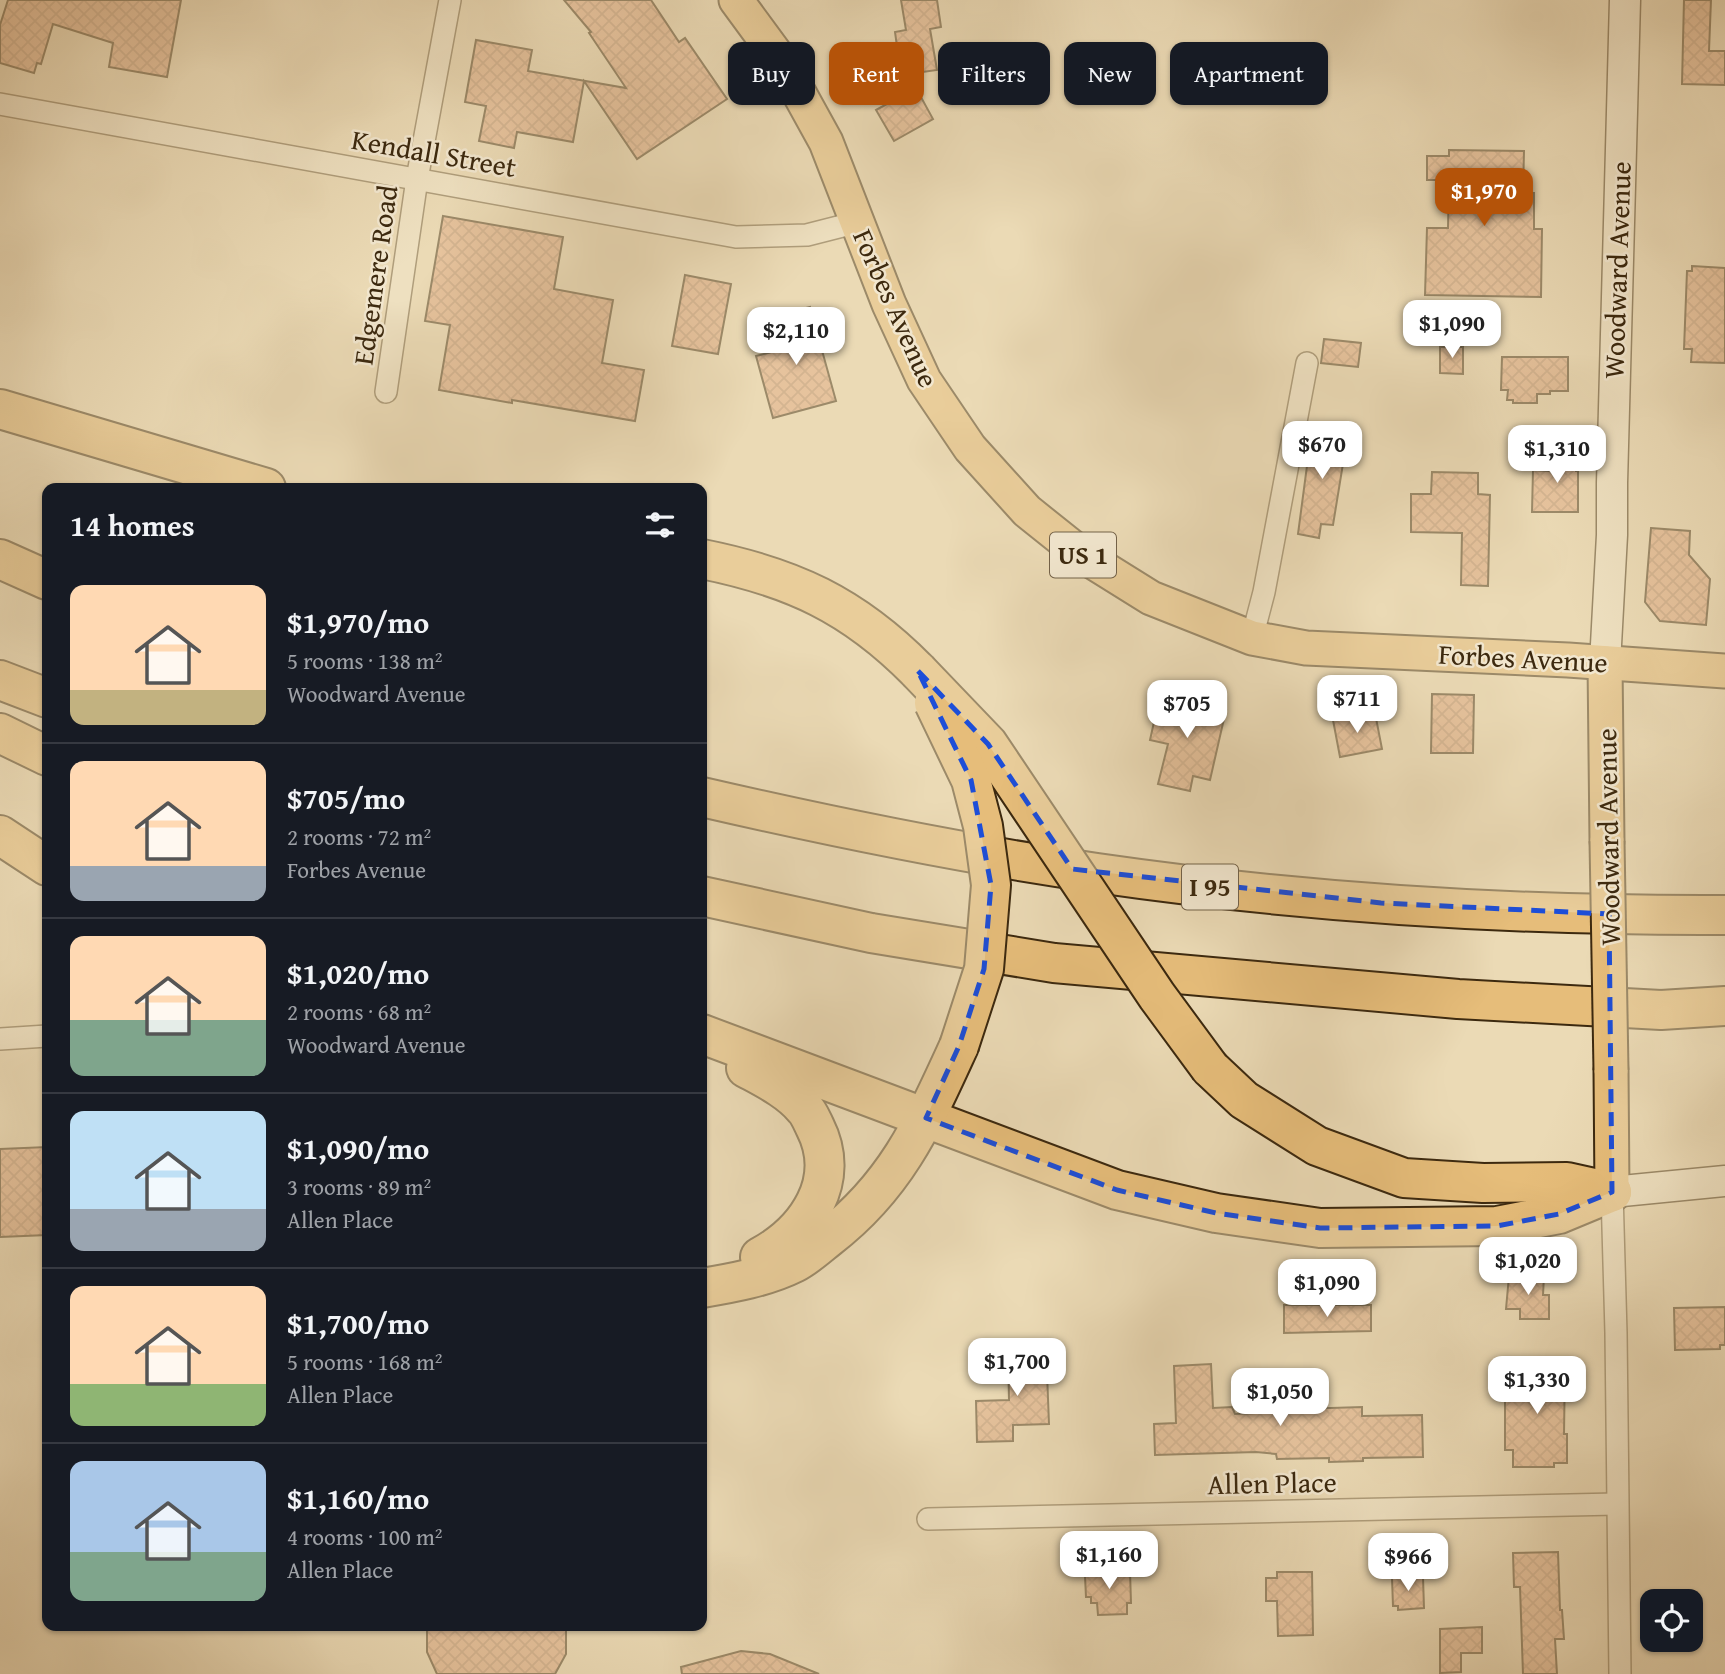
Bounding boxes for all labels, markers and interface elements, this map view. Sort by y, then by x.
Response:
chip: Buy [728,42,815,105]
chip: Rent [829,42,924,105]
chip: Filters [938,42,1050,105]
chip: New [1064,42,1156,105]
chip: Apartment [1170,42,1328,105]
street label: Kendall Street [349,118,520,187]
street label: Woodward Avenue [1592,161,1641,379]
pin: $1,970 [1427,168,1541,228]
text: $1,970 [1451,174,1517,207]
street label: Edgemere Road [342,182,407,368]
street label: Forbes Avenue [843,222,950,393]
pin: $1,090 [1395,300,1509,360]
text: $1,090 [1419,306,1485,339]
pin: $2,110 [739,308,853,367]
text: $2,110 [763,313,829,346]
pin: $670 [1281,421,1363,481]
pin: $1,310 [1500,426,1614,485]
text: $670 [1298,427,1346,460]
text: $1,310 [1524,431,1590,464]
text: 14 homes [70,503,195,547]
icon: filters [641,506,679,544]
road number: US 1 [1050,533,1116,578]
text: $1,970/mo [287,600,429,644]
icon: home [126,613,210,697]
street label: Forbes Avenue [1437,633,1609,682]
text: 5 rooms · 138 m² [287,644,442,677]
pin: $711 [1316,676,1398,735]
text: Woodward Avenue [287,677,466,710]
pin: $705 [1146,680,1228,740]
text: $711 [1333,681,1381,714]
text: $705 [1163,686,1211,719]
street label: Woodward Avenue [1585,728,1630,946]
text: $705/mo [287,776,405,820]
icon: home [126,789,210,873]
text: 2 rooms · 72 m² [287,820,431,853]
text: Forbes Avenue [287,853,426,886]
road number: I 95 [1182,864,1238,909]
text: $1,020/mo [287,951,429,995]
icon: home [126,964,210,1048]
text: 2 rooms · 68 m² [287,995,431,1028]
text: Woodward Avenue [287,1028,466,1061]
text: $1,090/mo [287,1126,429,1170]
icon: home [126,1139,210,1223]
text: 3 rooms · 89 m² [287,1170,431,1203]
text: Allen Place [287,1203,393,1236]
pin: $1,020 [1471,1238,1585,1297]
text: $1,020 [1495,1243,1561,1276]
pin: $1,090 [1270,1260,1384,1319]
text: $1,090 [1294,1265,1360,1298]
text: $1,700/mo [287,1301,429,1345]
icon: home [126,1314,210,1398]
pin: $1,700 [960,1338,1074,1398]
text: $1,700 [984,1344,1050,1377]
text: 5 rooms · 168 m² [287,1345,442,1378]
pin: $1,330 [1480,1356,1594,1416]
text: $1,330 [1504,1362,1570,1395]
pin: $1,050 [1223,1368,1337,1428]
text: $1,050 [1247,1374,1313,1407]
text: Allen Place [287,1378,393,1411]
street label: Allen Place [1207,1461,1337,1504]
text: $1,160/mo [287,1476,429,1520]
icon: home [126,1489,210,1573]
text: 4 rooms · 100 m² [287,1520,442,1553]
pin: $1,160 [1052,1532,1166,1591]
pin: $966 [1367,1534,1449,1593]
text: $1,160 [1076,1537,1142,1570]
text: $966 [1384,1539,1432,1572]
text: Allen Place [287,1553,393,1586]
map controls [1640,1589,1703,1652]
button: locate [1640,1589,1703,1652]

